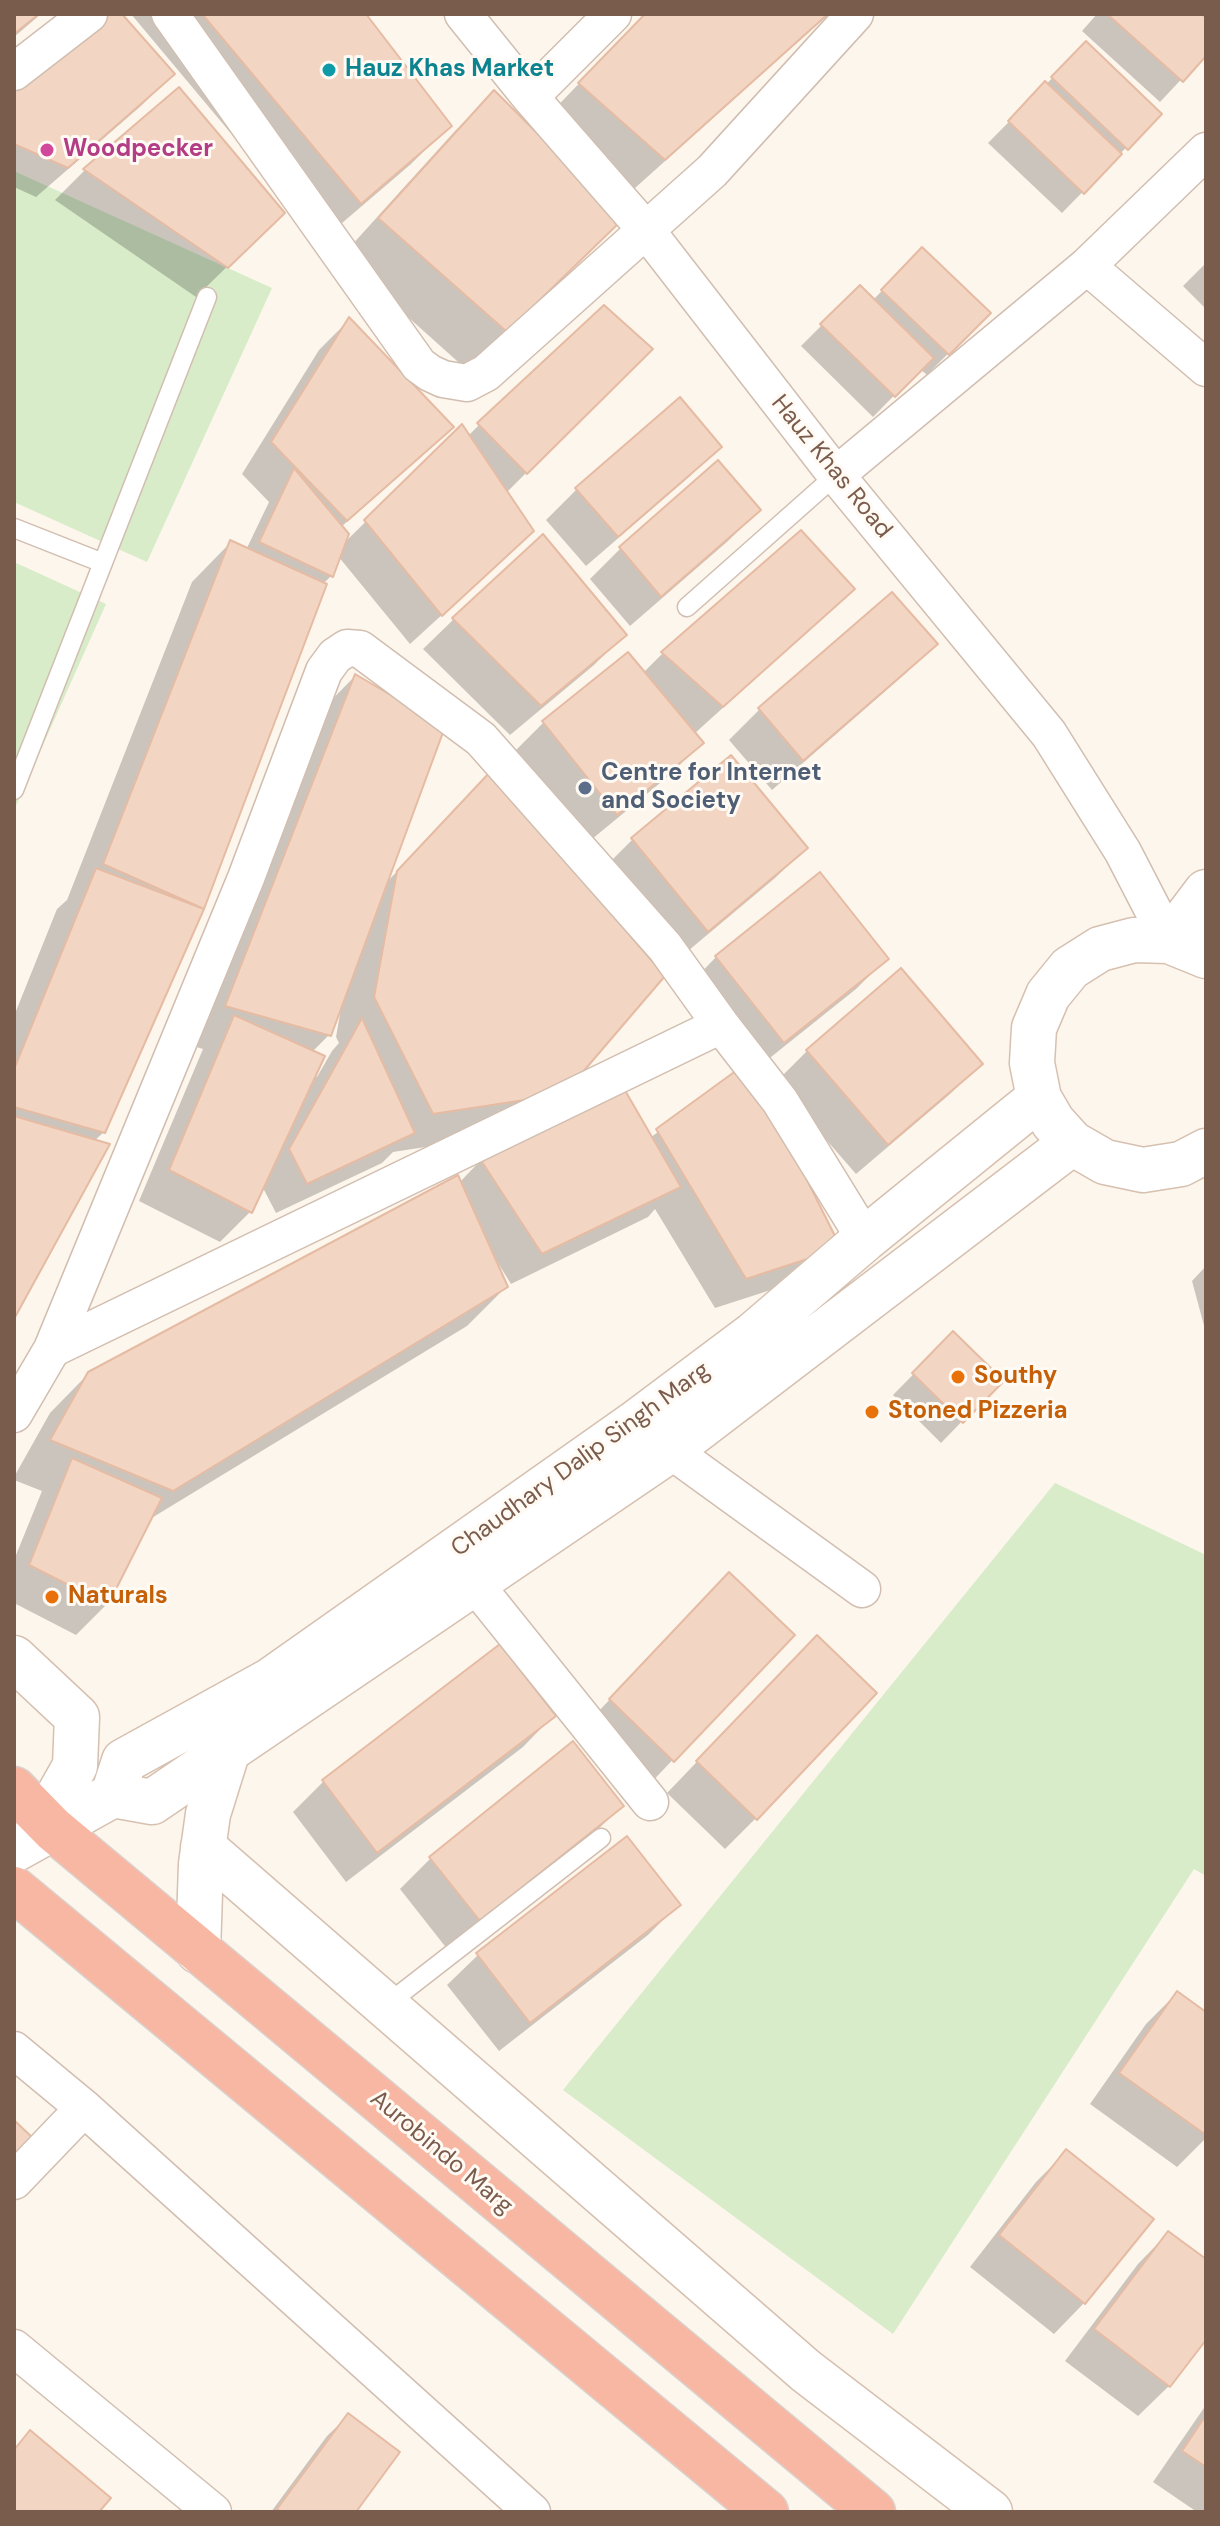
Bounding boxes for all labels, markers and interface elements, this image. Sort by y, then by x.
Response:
place label: Hauz Khas Market [345,56,554,84]
marker: Hauz Khas Market [320,61,338,79]
place label: Woodpecker [63,136,213,164]
marker: Woodpecker [38,141,56,159]
street label: Hauz Khas Road [765,390,897,544]
place label: Centre for Internet and Society [601,760,822,816]
marker: Centre for Internet and Society [576,779,594,797]
street label: Chaudhary Dalip Singh Marg [446,1356,716,1564]
place label: Southy [974,1363,1057,1391]
marker: Southy [949,1368,967,1386]
place label: Stoned Pizzeria [888,1398,1068,1426]
marker: Stoned Pizzeria [863,1403,881,1421]
place label: Naturals [68,1583,168,1611]
marker: Naturals [43,1588,61,1606]
street label: Aurobindo Marg [364,2085,518,2221]

